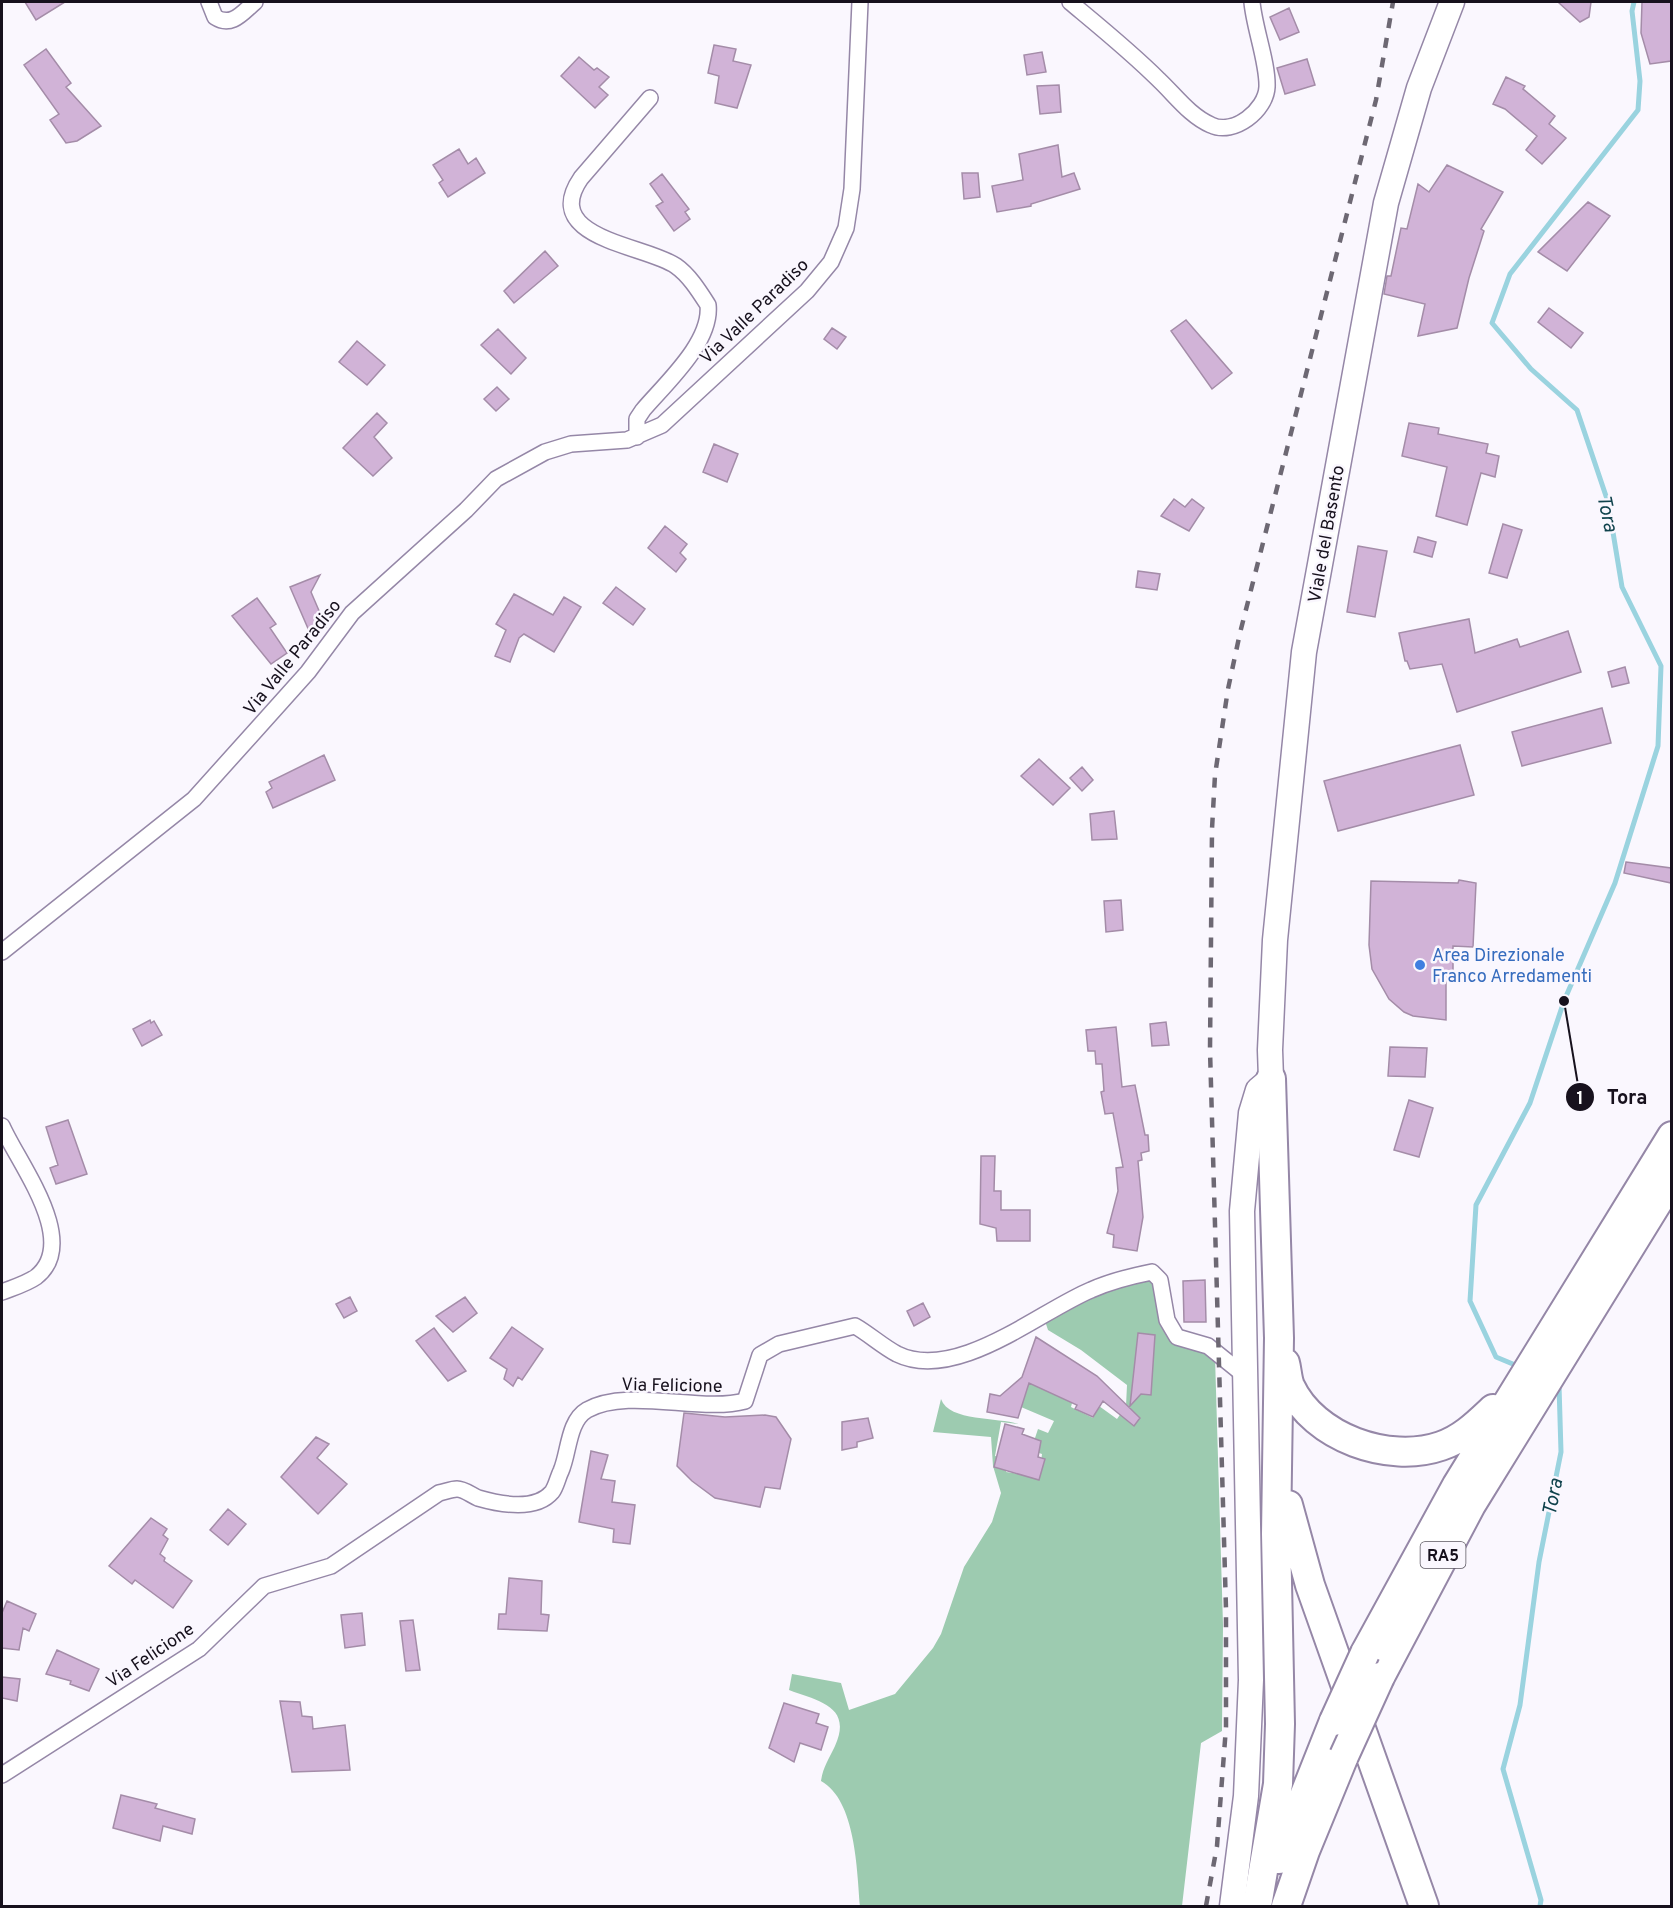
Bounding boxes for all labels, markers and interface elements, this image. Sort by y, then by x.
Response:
street label: Via Valle Paradiso [696,254,814,370]
street label: Viale del Basento [1304,464,1351,605]
water label: Tora [1589,492,1623,535]
street label: Via Valle Paradiso [239,595,347,721]
place label: Area Direzionale Franco Arredamenti [1432,945,1592,989]
marker: Area Direzionale Franco Arredamenti [1413,958,1427,972]
callout: Tora [1565,1078,1659,1116]
text: Tora [1607,1086,1647,1112]
text: 1 [1576,1088,1584,1111]
street label: Via Felicione [621,1374,723,1399]
water label: Tora [1538,1476,1570,1518]
road number: RA5 [1420,1542,1466,1568]
street label: Via Felicione [102,1618,199,1694]

